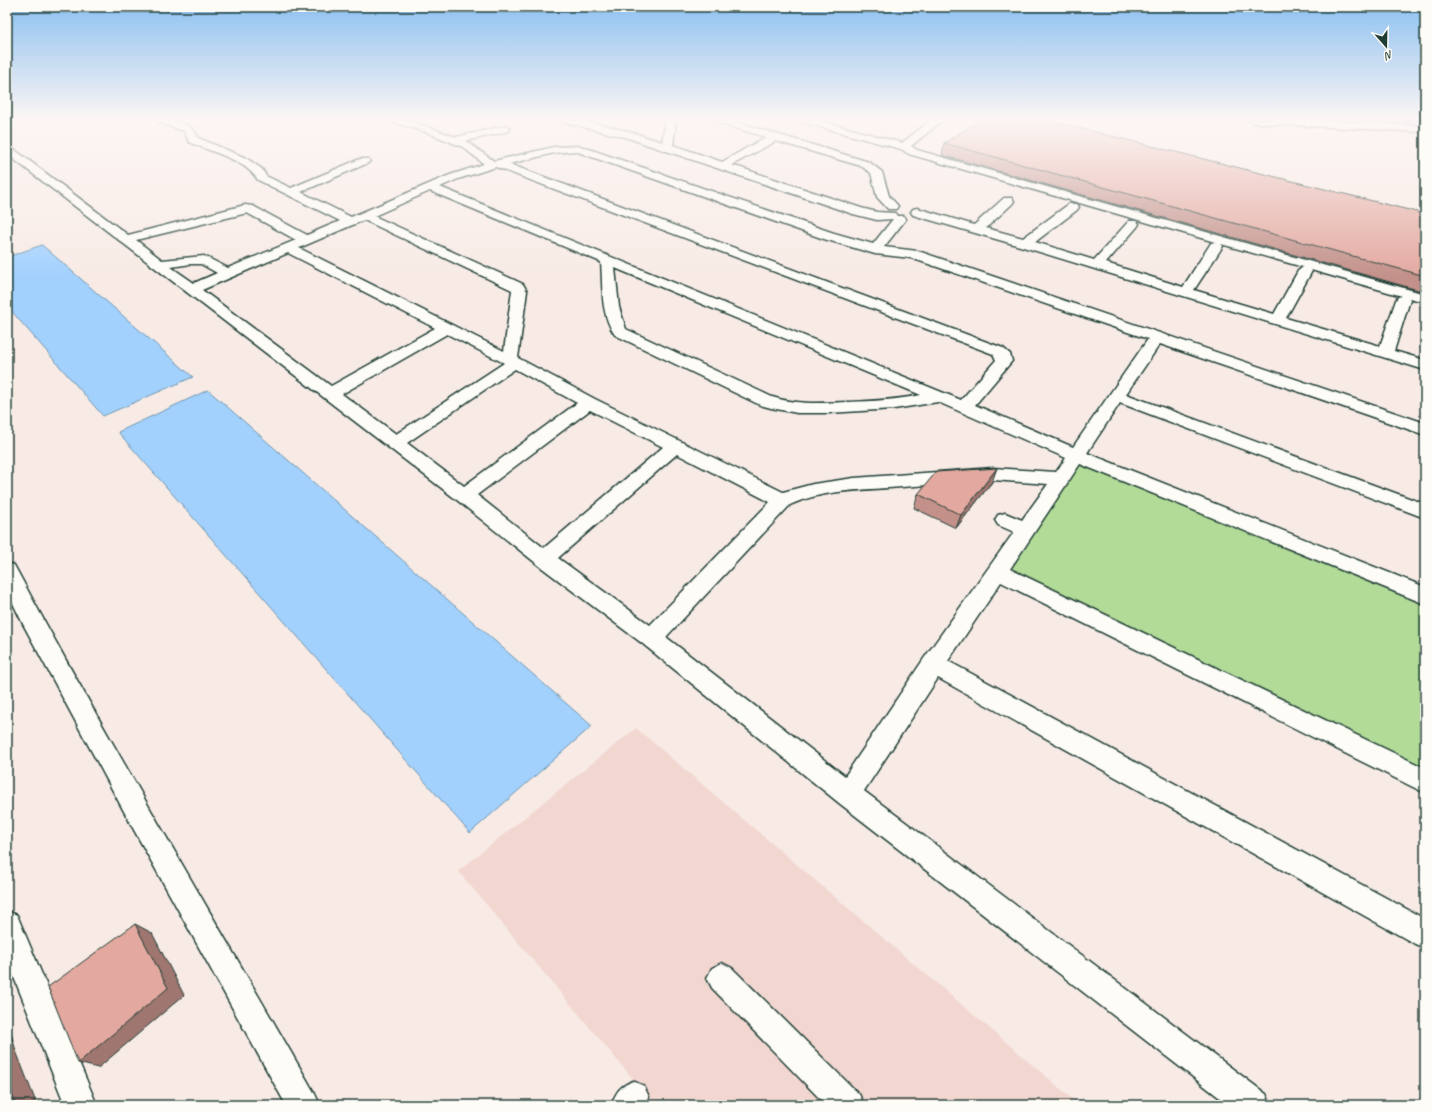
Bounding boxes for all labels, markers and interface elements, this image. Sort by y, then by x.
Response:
north arrow [1366,26,1406,66]
text: N [1382,48,1395,64]

